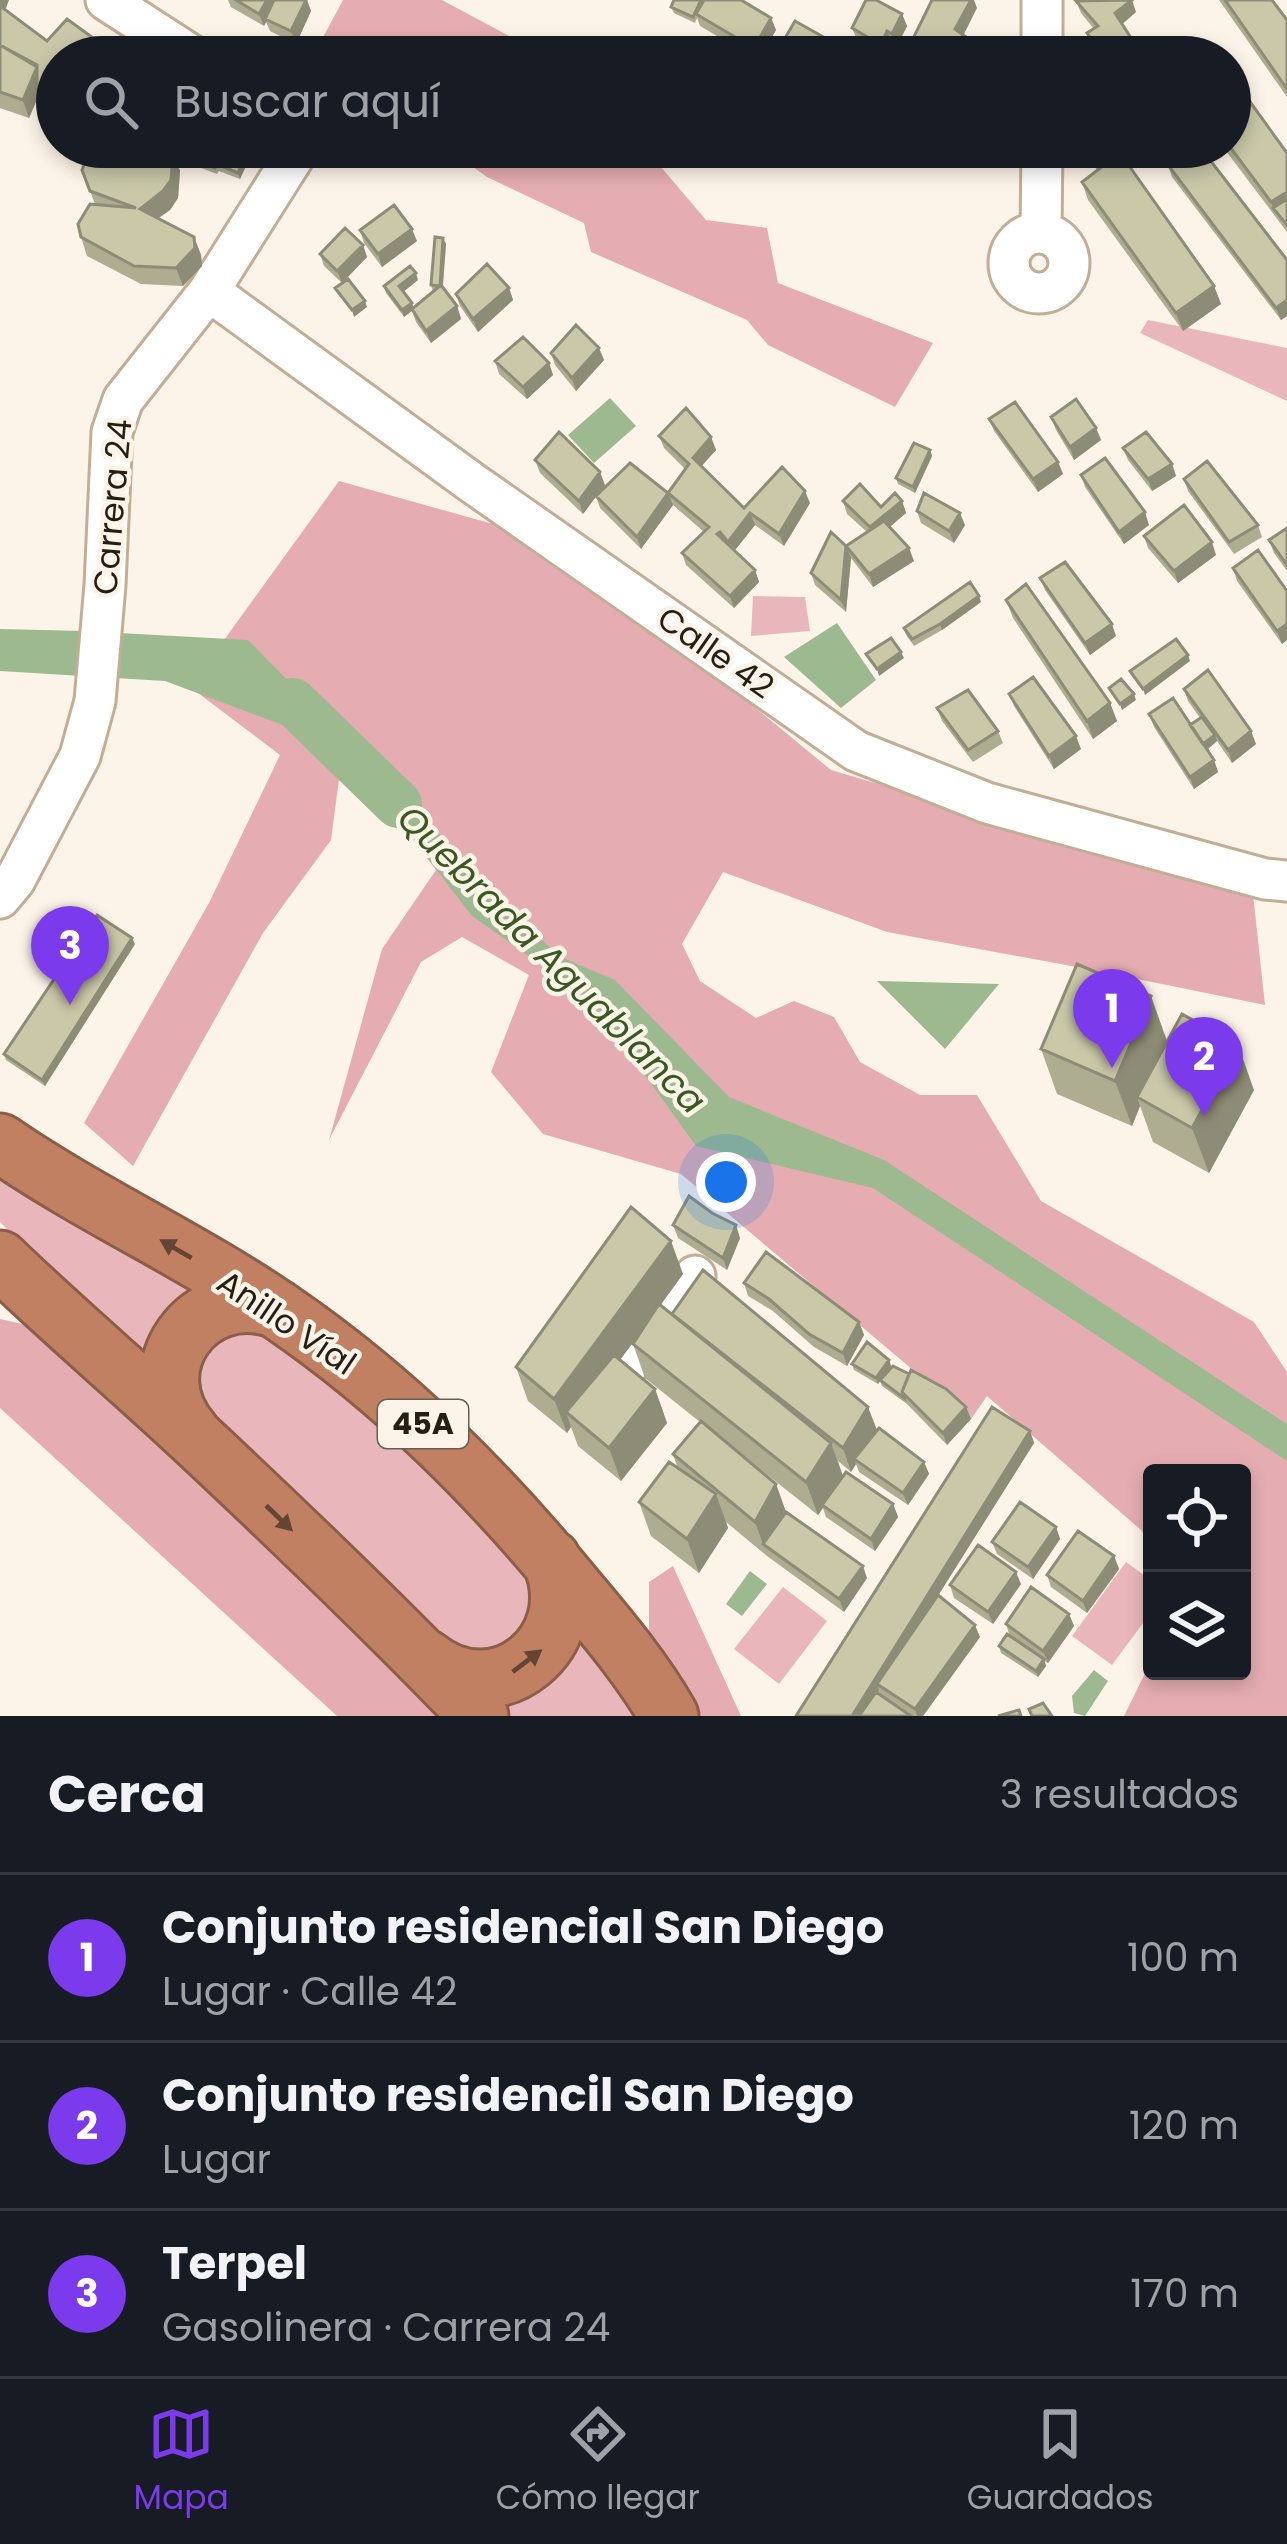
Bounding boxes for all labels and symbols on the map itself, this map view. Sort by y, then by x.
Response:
street label: Carrera 24 [81,417,144,597]
street label: Calle 42 [648,595,784,710]
water label: Quebrada Aguablanca [386,794,717,1125]
pin: 3 [31,906,109,1005]
pin: 1 [1073,969,1151,1068]
pin: 2 [1165,1017,1243,1116]
your location [696,1152,756,1212]
one-way arrow [159,1240,193,1261]
street label: Anillo Víal [208,1259,366,1386]
road number: 45A [378,1400,468,1448]
one-way arrow [264,1504,293,1532]
one-way arrow [511,1649,542,1673]

